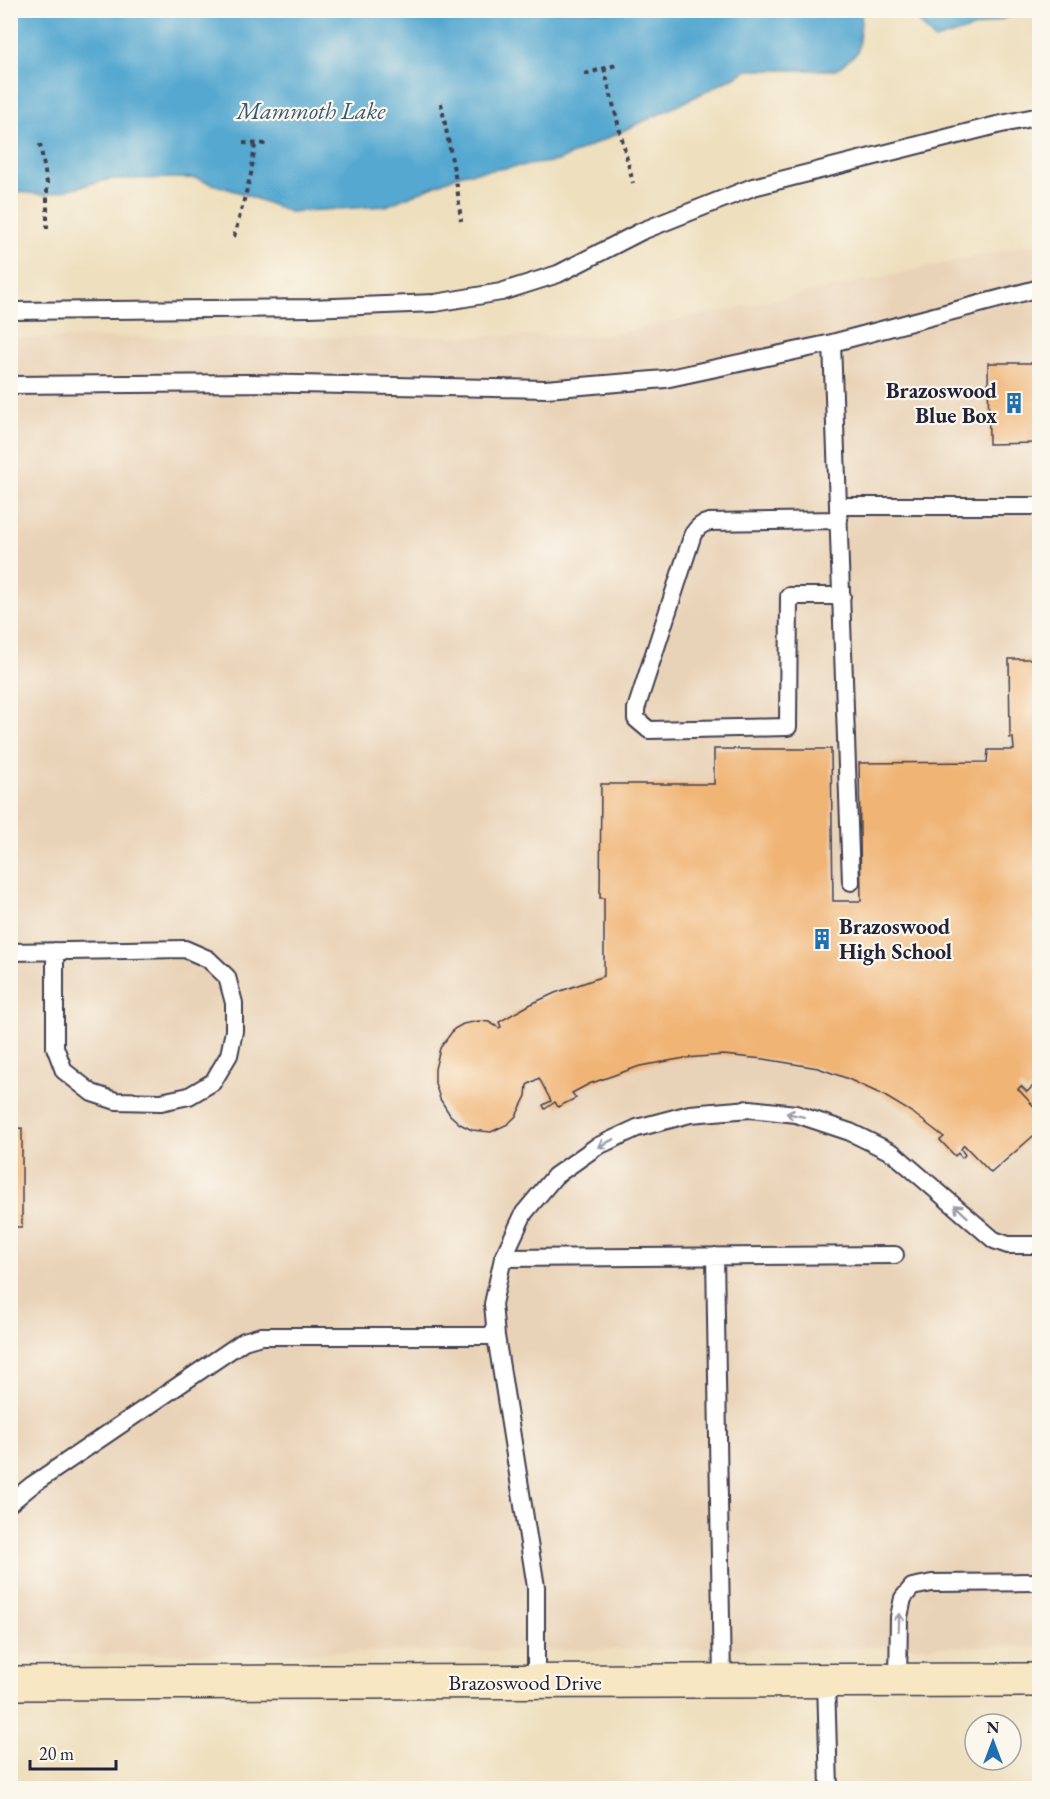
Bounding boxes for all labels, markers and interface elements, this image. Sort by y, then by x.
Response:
water label: Mammoth Lake [234,95,386,126]
place label: Brazoswood Blue Box [886,376,997,430]
building icon: Brazoswood Blue Box [1002,391,1026,415]
place label: Brazoswood High School [839,912,952,966]
building icon: Brazoswood High School [810,927,834,951]
one-way arrow [786,1109,806,1120]
one-way arrow [598,1137,616,1149]
one-way arrow [954,1204,969,1218]
one-way arrow [894,1613,905,1633]
street label: Brazoswood Drive [448,1668,602,1697]
north arrow [963,1712,1023,1772]
text: N [987,1717,1000,1738]
scale bar [30,1733,116,1771]
text: 20 m [39,1742,74,1765]

